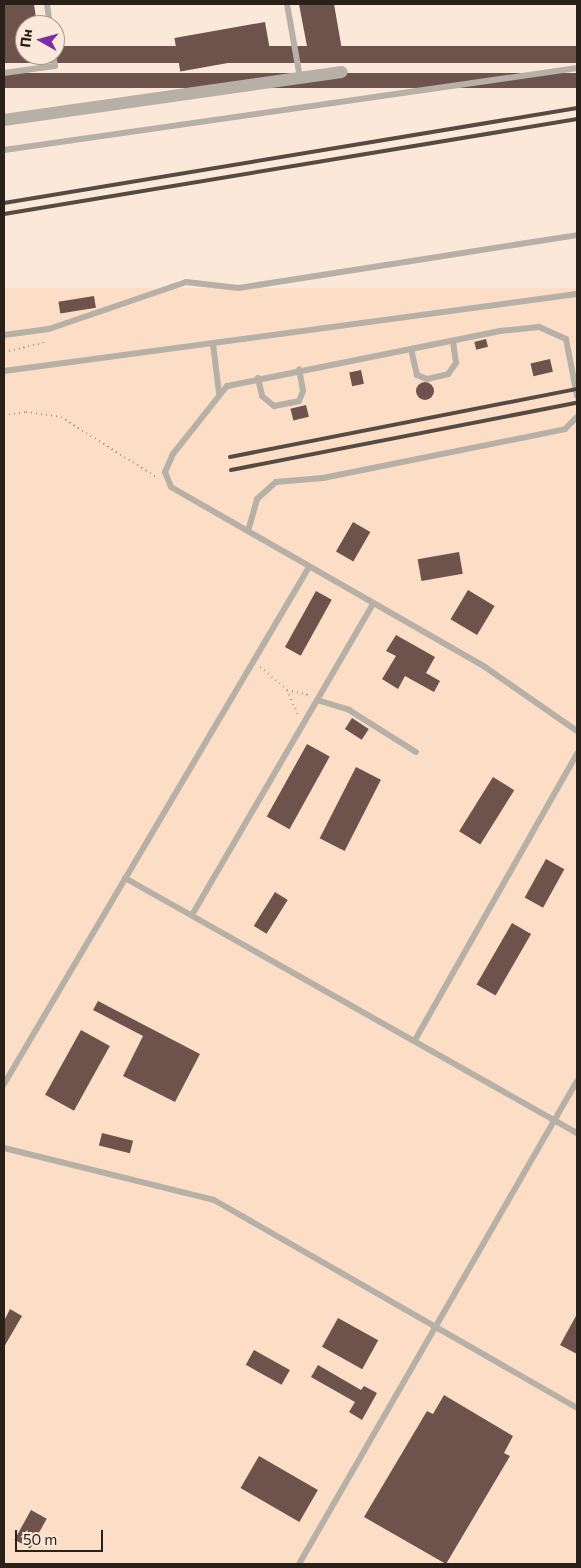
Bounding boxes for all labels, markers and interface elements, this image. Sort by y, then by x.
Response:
north arrow [15,15,65,65]
text: Пн [16,28,35,48]
scale bar [18,1520,105,1552]
text: 50 m [23,1530,57,1548]

